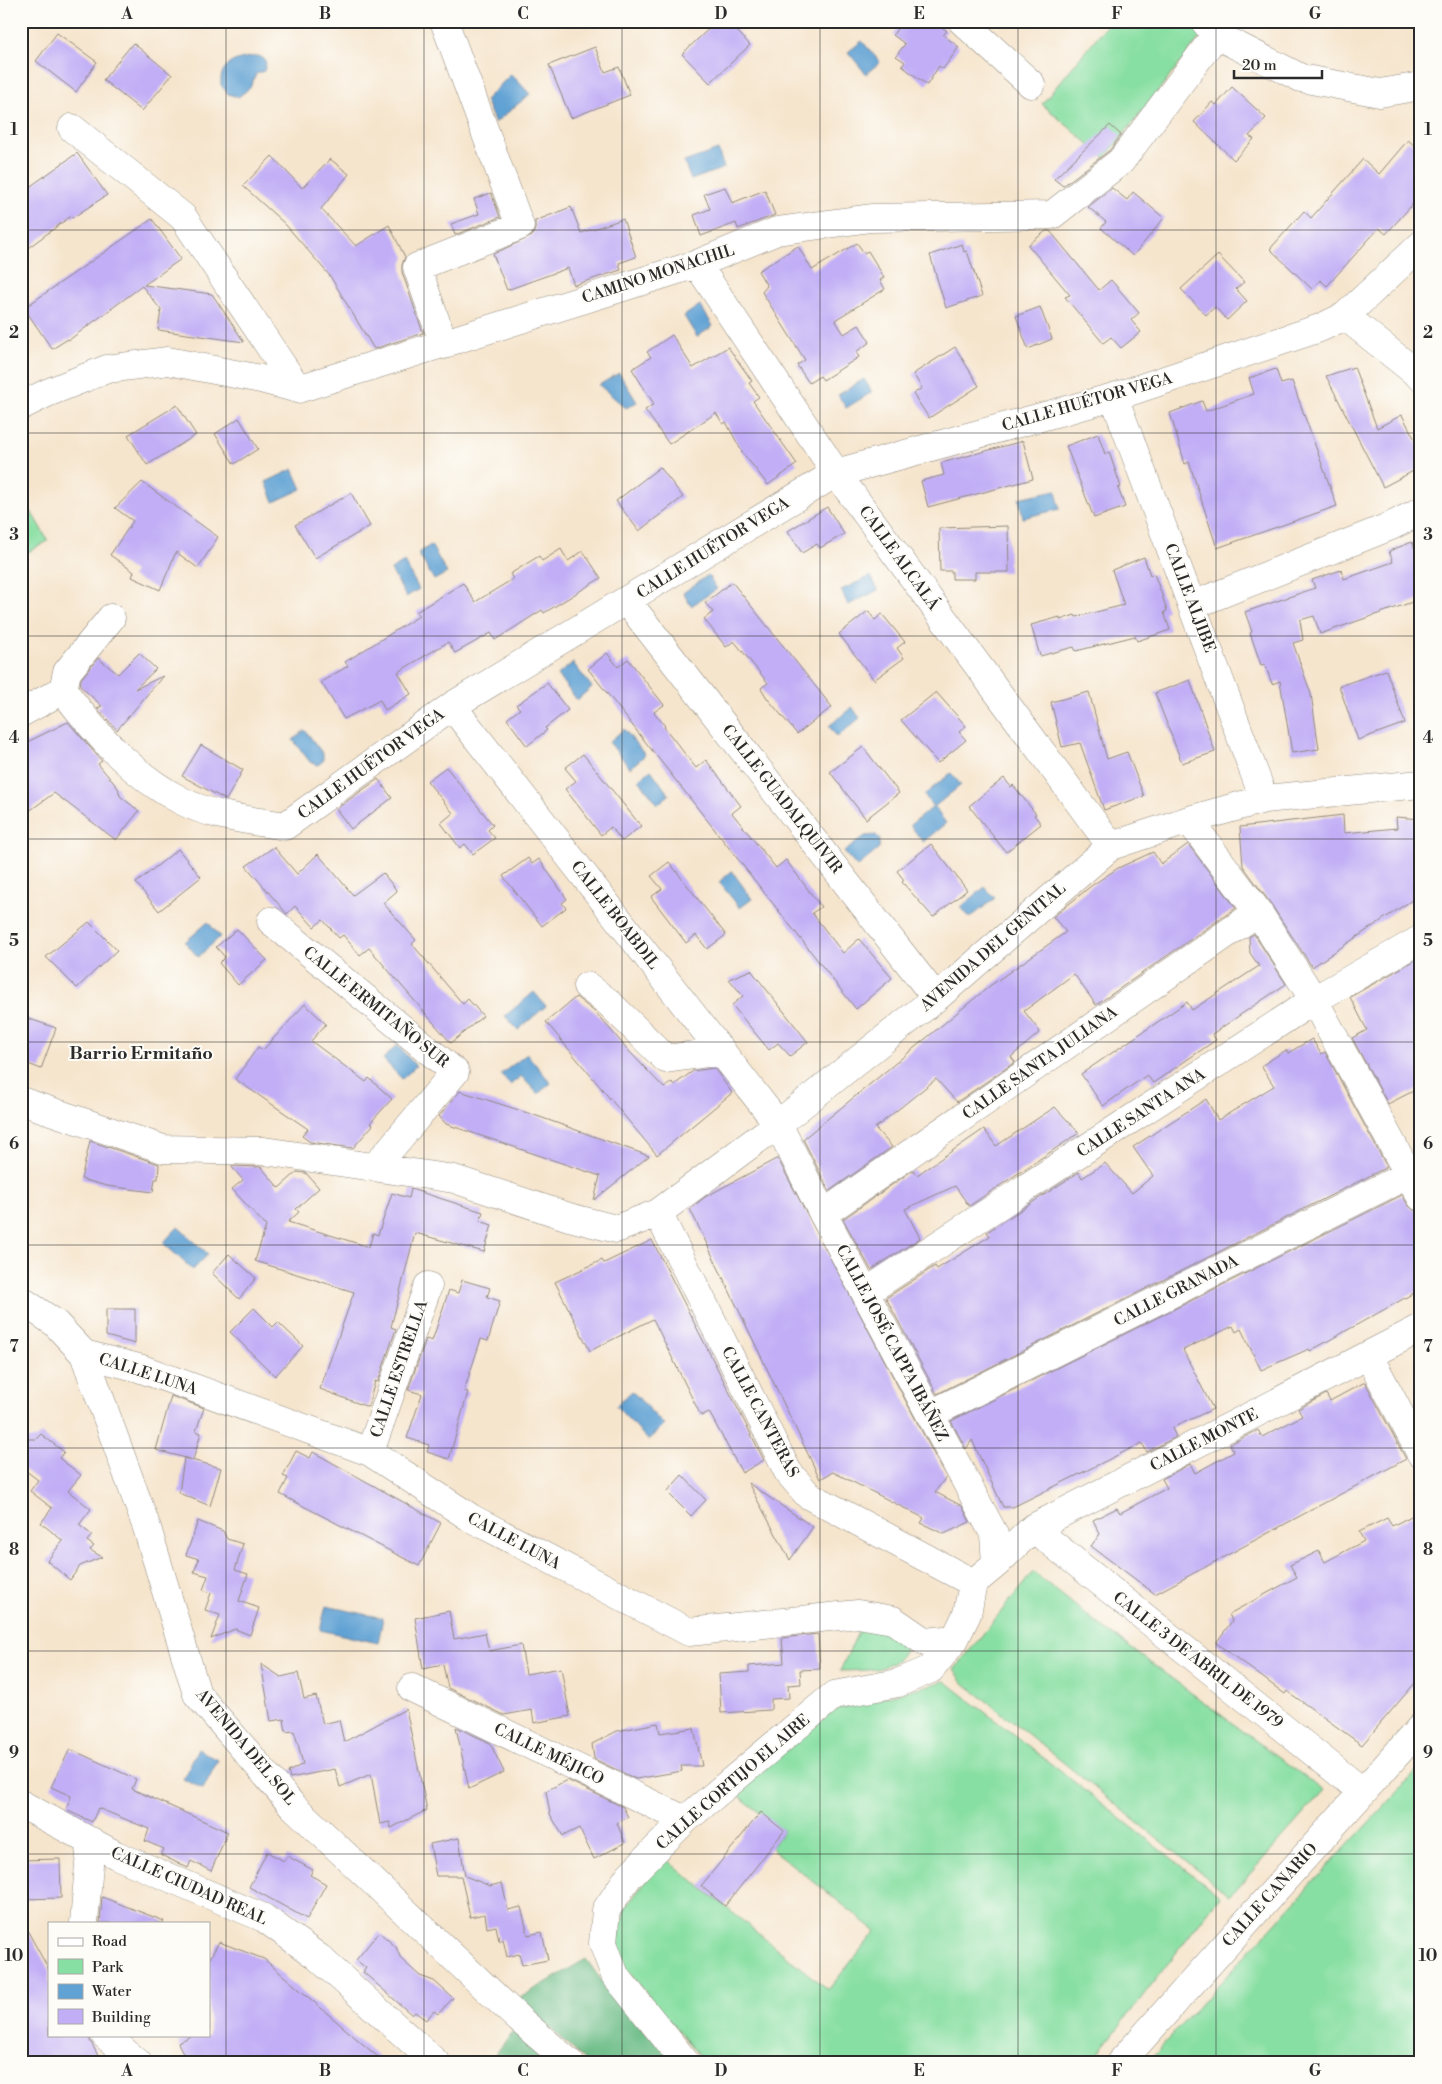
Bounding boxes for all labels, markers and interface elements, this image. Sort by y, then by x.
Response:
text: A [120,4,133,24]
text: B [319,4,331,24]
text: C [517,4,529,24]
text: D [715,4,728,24]
text: E [913,4,925,24]
text: F [1111,4,1123,24]
text: G [1309,4,1322,24]
scale bar [1234,48,1322,80]
text: 20 m [1242,56,1277,75]
text: 1 [10,120,18,140]
text: 1 [1424,120,1432,140]
street label: CAMINO MONACHIL [579,240,737,308]
text: 2 [9,323,19,343]
text: 2 [1423,323,1433,343]
street label: CALLE HUÉTOR VEGA [999,366,1175,436]
street label: CALLE HUÉTOR VEGA [632,491,794,603]
street label: CALLE ALCALÁ [854,501,946,615]
text: 3 [9,525,19,545]
text: 3 [1423,525,1433,545]
street label: CALLE ALJIBE [1160,541,1220,655]
street label: CALLE HUÉTOR VEGA [293,702,449,824]
street label: CALLE GUADALQUIVIR [718,721,847,878]
text: 4 [9,728,20,748]
text: 4 [1423,728,1434,748]
street label: CALLE BOABDIL [566,857,664,973]
street label: AVENIDA DEL GENITAL [915,878,1070,1016]
text: 5 [9,931,19,951]
text: 5 [1423,931,1433,951]
street label: CALLE ERMITAÑO SUR [299,940,455,1073]
street label: CALLE SANTA JULIANA [959,1001,1122,1124]
district label: Barrio Ermitaño [69,1042,213,1065]
street label: CALLE SANTA ANA [1073,1064,1210,1162]
text: 6 [9,1134,19,1154]
text: 6 [1423,1134,1433,1154]
street label: CALLE JOSÉ CAPPA IBÁÑEZ [832,1240,955,1445]
street label: CALLE GRANADA [1110,1251,1242,1331]
street label: CALLE ESTRELLA [366,1297,432,1440]
text: 7 [9,1337,19,1357]
text: 7 [1423,1337,1433,1357]
street label: CALLE CANTERAS [717,1343,803,1481]
street label: CALLE LUNA [96,1349,201,1400]
street label: CALLE MONTE [1147,1404,1261,1476]
street label: CALLE LUNA [464,1508,565,1574]
text: 8 [9,1540,19,1560]
text: 8 [1423,1540,1433,1560]
street label: CALLE 3 DE ABRIL DE 1979 [1109,1587,1287,1733]
street label: AVENIDA DEL SOL [191,1684,301,1809]
street label: CALLE CORTIJO EL AIRE [652,1710,814,1854]
street label: CALLE MÉJICO [491,1717,608,1789]
text: 9 [9,1743,19,1763]
text: 9 [1423,1743,1433,1763]
street label: CALLE CANARIO [1218,1839,1322,1951]
street label: CALLE CIUDAD REAL [108,1843,271,1930]
legend [48,1922,210,2036]
text: Road [92,1932,127,1951]
text: 10 [5,1946,23,1966]
text: 10 [1419,1946,1437,1966]
text: Park [92,1958,124,1977]
text: Water [91,1982,132,2001]
text: Building [91,2008,151,2027]
text: A [120,2061,133,2081]
text: B [319,2061,331,2081]
text: C [517,2061,529,2081]
text: D [715,2061,728,2081]
text: E [913,2061,925,2081]
text: F [1111,2061,1123,2081]
text: G [1309,2061,1322,2081]

